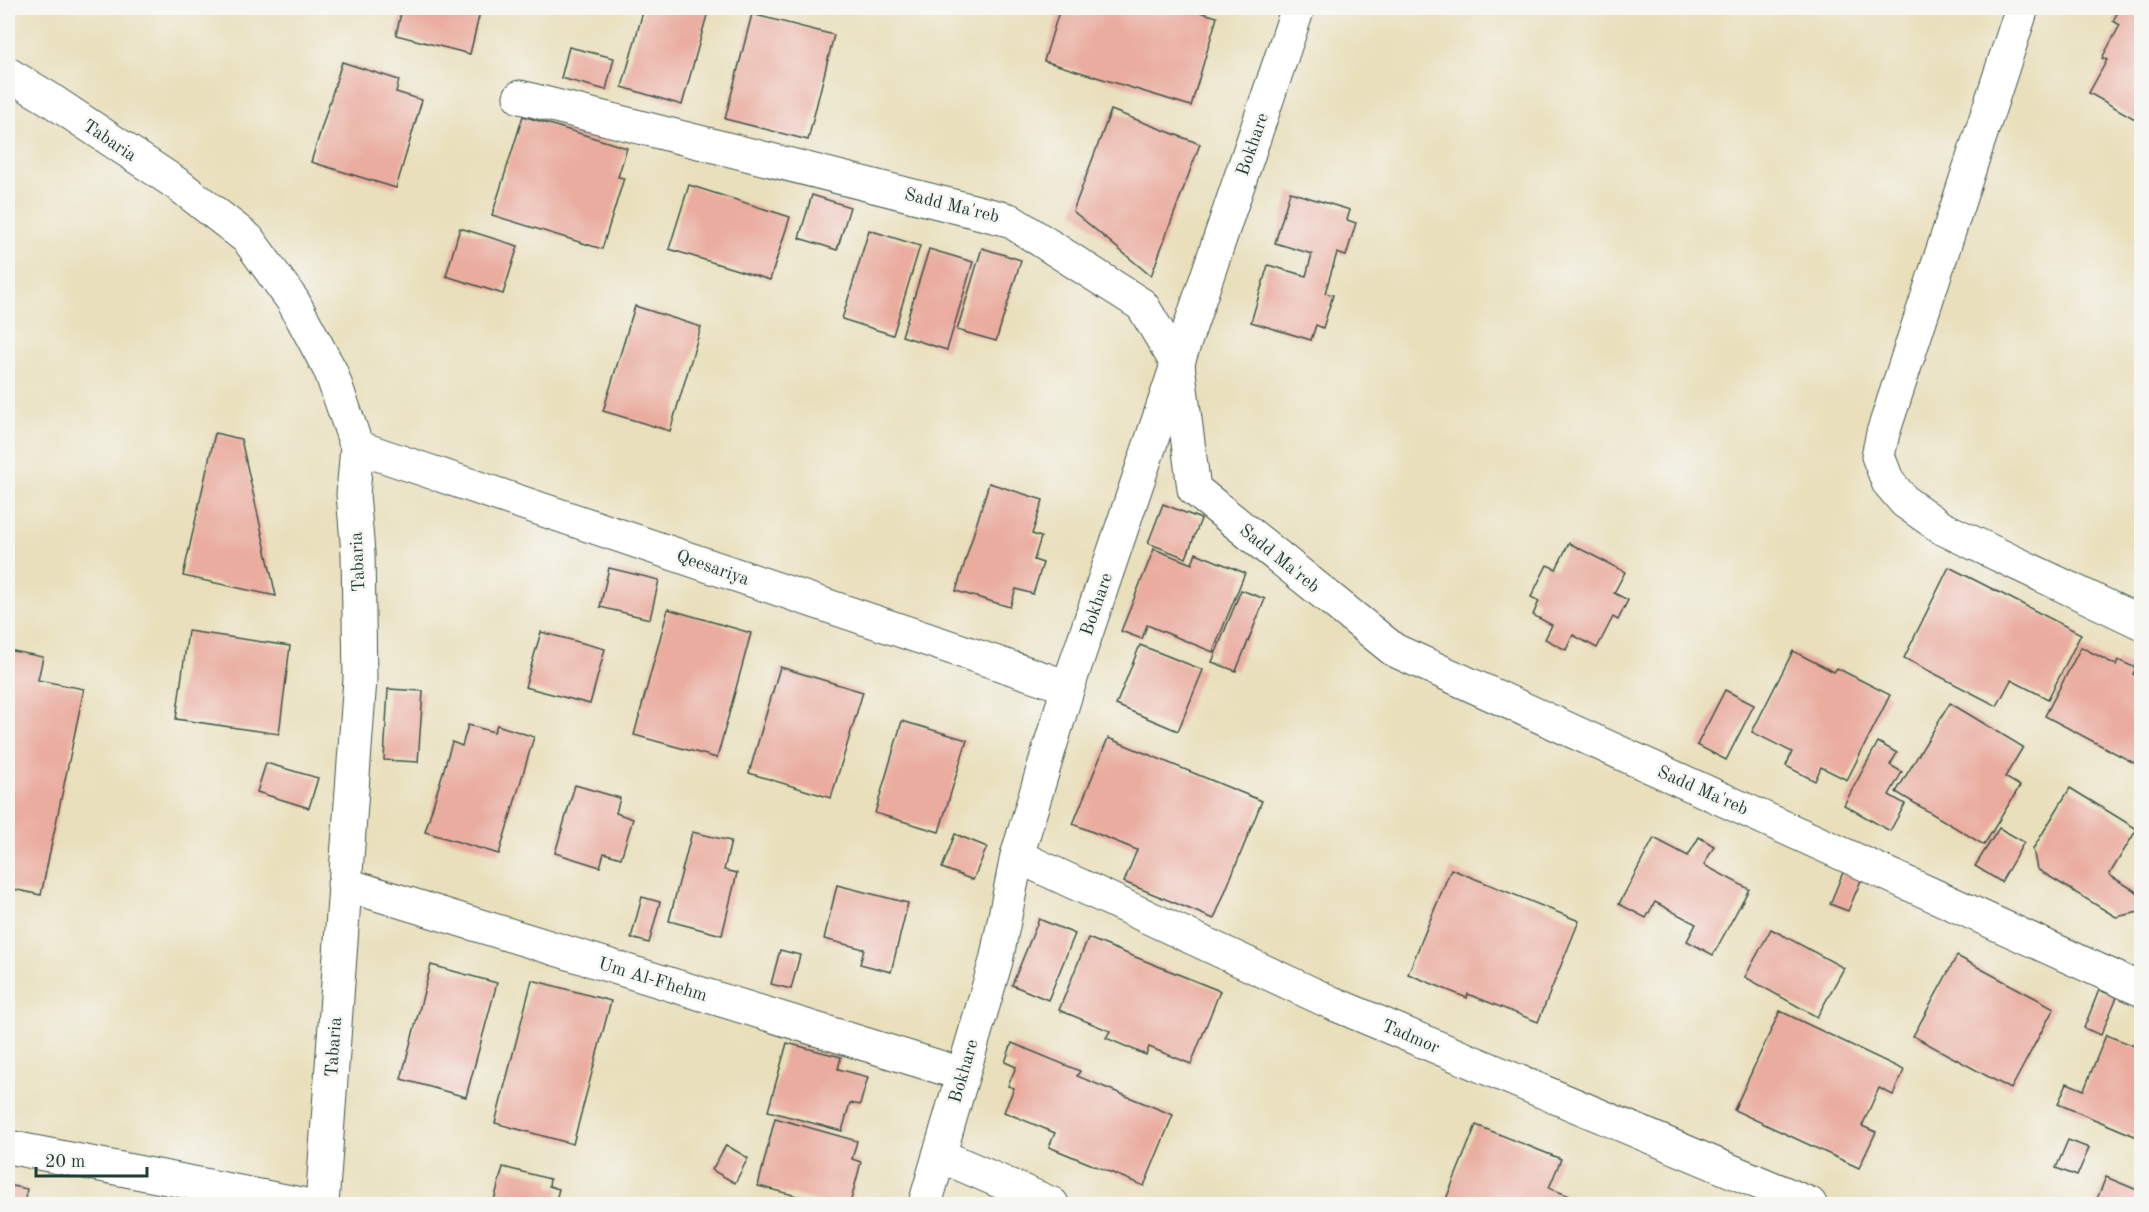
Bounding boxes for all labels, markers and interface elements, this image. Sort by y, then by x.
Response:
street label: Bokhare [1234,111,1272,178]
street label: Tabaria [80,117,139,165]
street label: Sadd Ma'reb [902,185,1001,226]
street label: Sadd Ma'reb [1236,521,1323,596]
street label: Tabaria [347,531,369,592]
street label: Qeesariya [674,547,752,589]
street label: Bokhare [1078,571,1116,638]
street label: Sadd Ma'reb [1655,763,1751,819]
street label: Um Al-Fhehm [596,955,709,1005]
street label: Tabaria [323,1016,345,1078]
street label: Tadmor [1379,1017,1443,1057]
street label: Bokhare [946,1038,982,1105]
scale bar [36,1140,147,1178]
text: 20 m [45,1153,85,1171]

